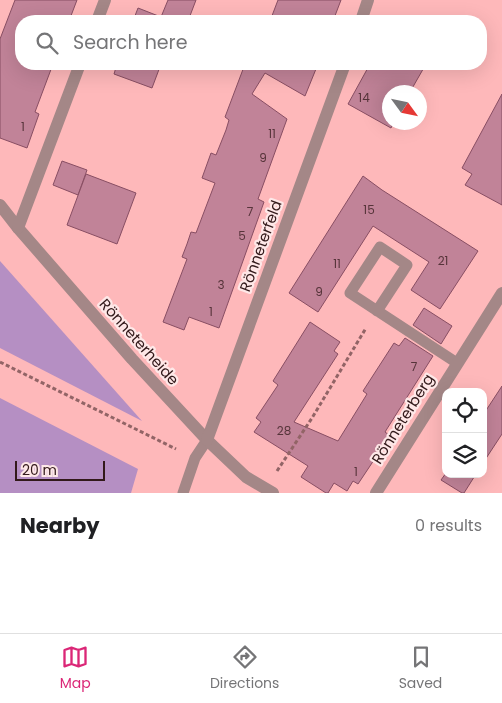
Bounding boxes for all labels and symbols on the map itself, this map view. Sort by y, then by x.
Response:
north arrow [382,85,427,130]
house number: 14 [358,89,370,106]
house number: 1 [21,118,25,135]
house number: 11 [268,125,276,142]
house number: 9 [259,149,267,166]
street label: Rönneterfeld [234,197,287,294]
house number: 15 [363,201,375,218]
house number: 7 [247,203,254,220]
house number: 5 [238,227,246,244]
house number: 21 [438,252,448,269]
house number: 11 [333,255,341,272]
house number: 3 [217,276,225,293]
house number: 9 [315,283,323,300]
street label: Rönneterheide [95,294,184,389]
house number: 1 [209,303,213,320]
house number: 7 [411,358,418,375]
street label: Rönneterberg [366,370,439,468]
house number: 28 [277,422,291,439]
scale bar [15,458,105,481]
house number: 1 [354,463,358,480]

